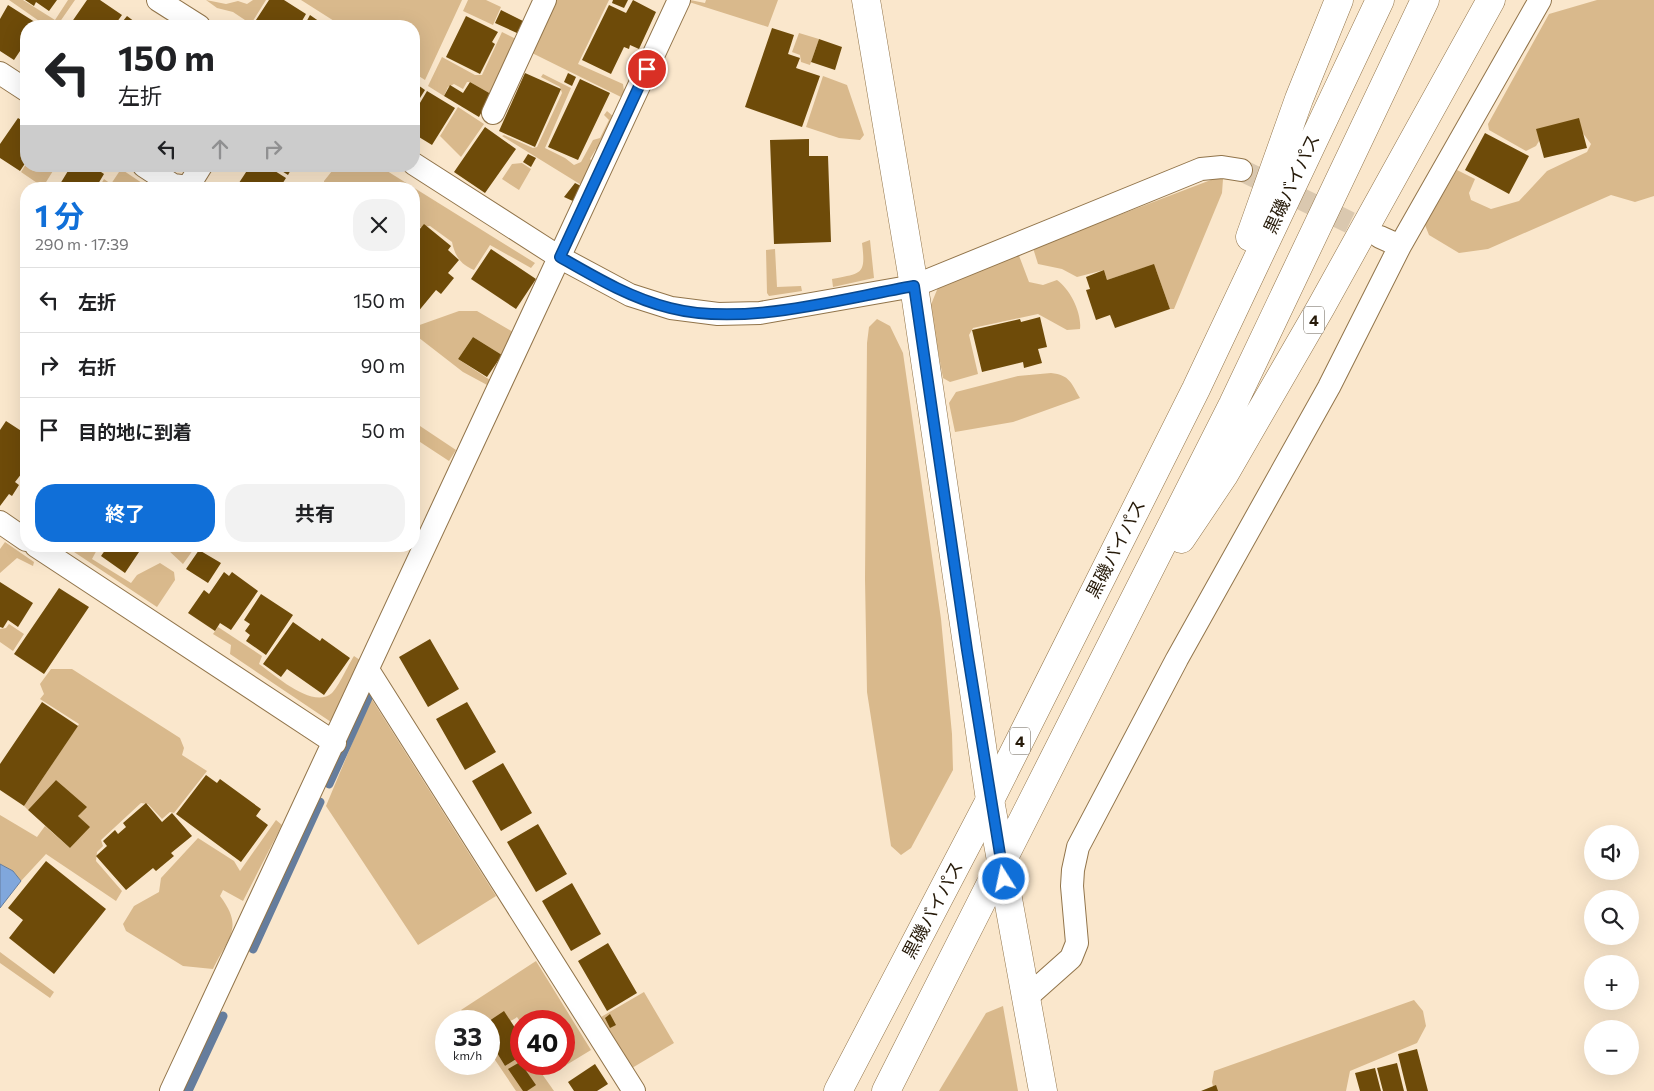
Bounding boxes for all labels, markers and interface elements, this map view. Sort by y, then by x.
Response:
text: 150 m [118,35,215,78]
icon: left [35,40,100,105]
pin [626,48,668,90]
icon: arrive [633,55,661,83]
text: 左折 [118,82,162,109]
street label: 黒磯バイパス [1258,130,1324,237]
icon: left [153,135,181,163]
icon: ahead [206,135,234,163]
icon: right [259,135,287,163]
text: 1 分 [35,196,84,233]
button: close [353,199,405,251]
text: 290 m · 17:39 [35,234,129,253]
icon: left [35,286,63,314]
text: 150 m [353,289,405,312]
text: 左折 [78,290,116,313]
road number: 4 [1304,306,1324,334]
icon: right [35,351,63,379]
text: 90 m [361,354,405,377]
text: 右折 [78,355,116,378]
icon: arrive [35,416,63,444]
text: 50 m [361,419,405,442]
text: 目的地に到着 [78,420,192,443]
button: 終了 [35,484,215,542]
button: 共有 [225,484,405,542]
street label: 黒磯バイパス [1081,496,1149,601]
road number: 4 [1010,728,1030,754]
map controls [1584,825,1639,1075]
button: sound [1584,825,1639,880]
position arrow [977,852,1029,904]
street label: 黒磯バイパス [897,857,967,962]
button: search [1584,890,1639,945]
button: + [1584,955,1639,1010]
speed limit sign: 40 [510,1010,575,1075]
button: − [1584,1020,1639,1075]
text: 33 [453,1021,482,1051]
text: km/h [453,1048,482,1062]

